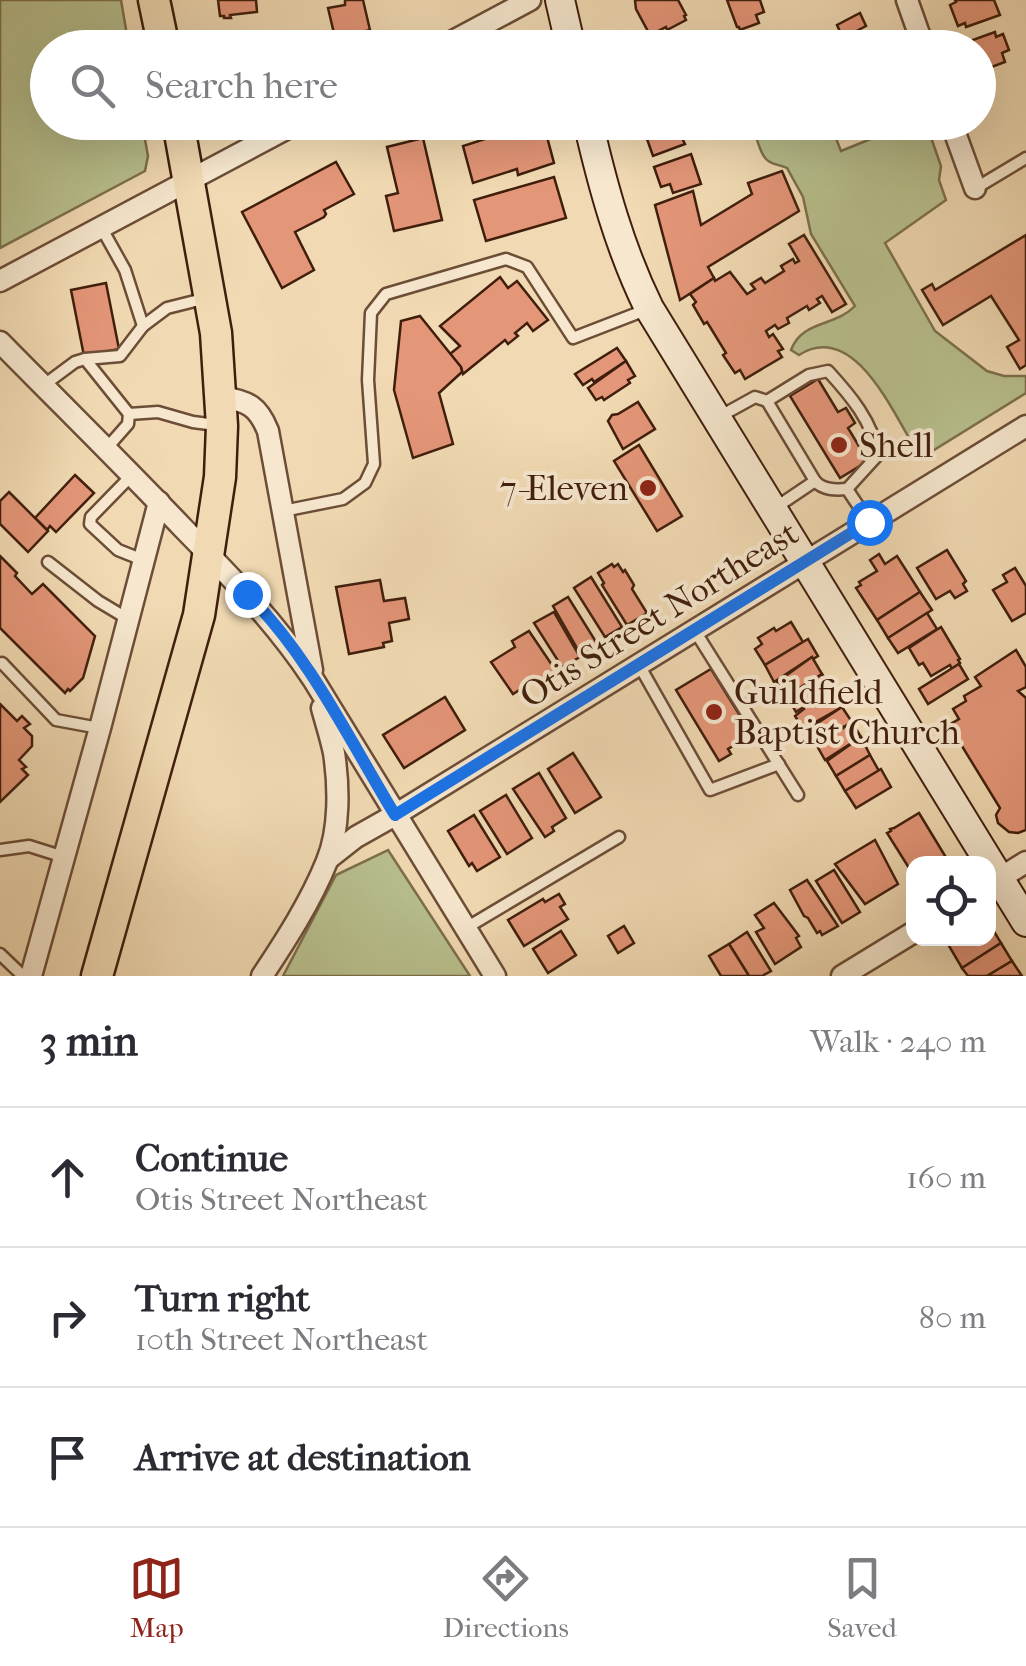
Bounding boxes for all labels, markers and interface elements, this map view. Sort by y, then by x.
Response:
search box [30,30,996,140]
icon: search [65,58,120,113]
text: Search here [145,63,338,108]
place label: Shell [859,425,933,466]
marker: Shell [828,434,850,456]
place label: 7-Eleven [500,468,628,509]
marker: 7-Eleven [637,477,659,499]
route start [847,500,893,546]
street label: Otis Street Northeast [513,512,806,717]
route end [225,572,271,618]
place label: Guildfield Baptist Church [734,672,960,753]
marker: Guildfield Baptist Church [703,701,725,723]
map controls [906,856,996,946]
button: locate [906,856,996,946]
text: 3 min [40,1017,138,1066]
text: Walk · 240 m [810,1023,986,1060]
text: Continue [135,1136,288,1181]
icon: ahead [40,1150,95,1205]
text: 160 m [906,1159,986,1196]
text: Otis Street Northeast [135,1181,428,1218]
text: Turn right [135,1276,310,1321]
icon: right [40,1290,95,1345]
text: 80 m [919,1299,986,1336]
text: 10th Street Northeast [135,1321,428,1358]
icon: arrive [40,1430,95,1485]
text: Arrive at destination [135,1435,471,1480]
tab: Map [129,1551,184,1644]
tab: Directions [443,1551,569,1644]
tab: Saved [827,1551,897,1644]

